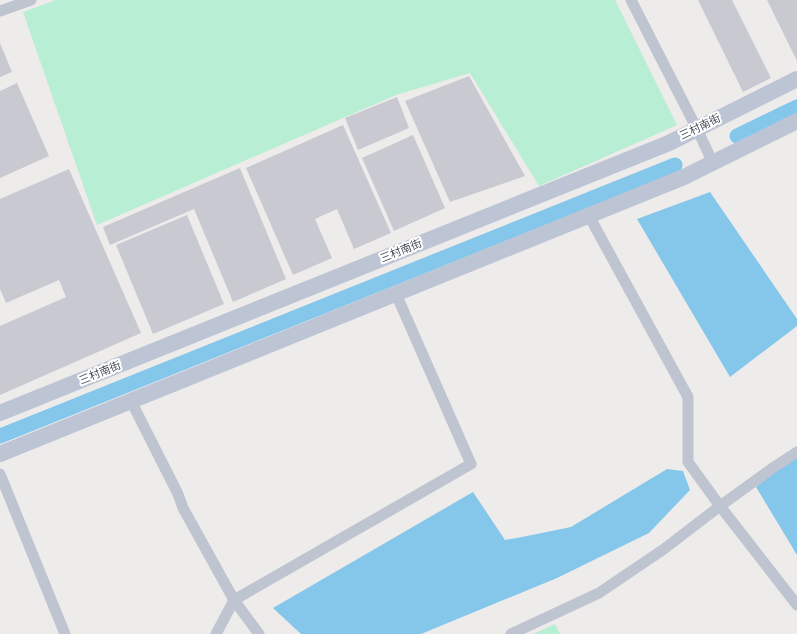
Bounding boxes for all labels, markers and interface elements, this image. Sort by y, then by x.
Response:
street label: 三村南街 [677,112,723,142]
street label: 三村南街 [378,237,424,265]
street label: 三村南街 [77,359,123,387]

